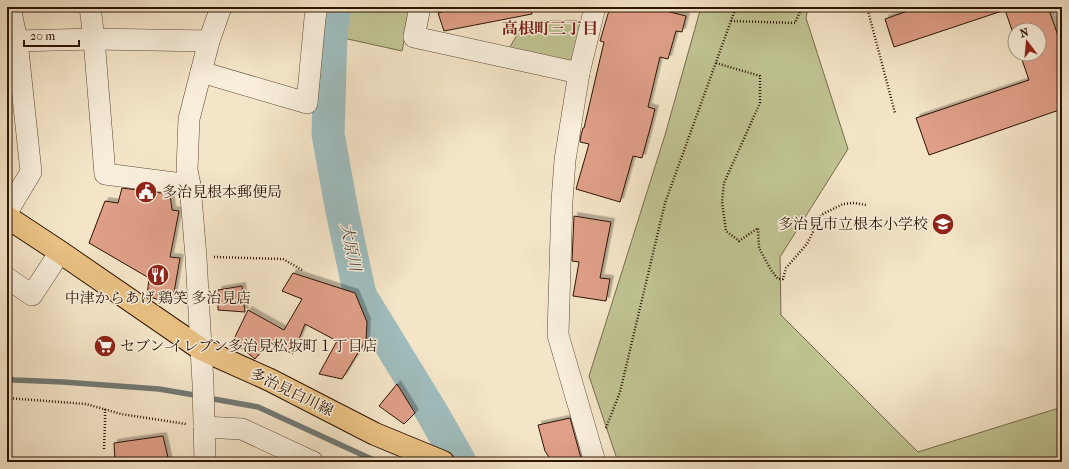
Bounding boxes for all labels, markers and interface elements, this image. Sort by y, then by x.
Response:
district label: 高根町三丁目 [502,19,598,38]
scale bar [24,22,79,48]
north arrow [1007,22,1047,62]
text: N [1019,25,1031,40]
text: 20 m [30,29,55,43]
public building icon: 多治見根本郵便局 [133,179,159,205]
place label: 多治見根本郵便局 [162,183,282,201]
school or university icon: 多治見市立根本小学校 [930,211,956,237]
place label: 多治見市立根本小学校 [778,215,928,233]
water label: 大原川 [337,222,365,274]
restaurant icon: 中津からあげ 鶏笑 多治見店 [145,262,171,288]
place label: 中津からあげ 鶏笑 多治見店 [65,289,251,307]
supermarket icon: セブン-イレブン多治見松坂町１丁目店 [92,333,118,359]
place label: セブン-イレブン多治見松坂町１丁目店 [120,337,378,355]
street label: 多治見白川線 [248,364,336,420]

